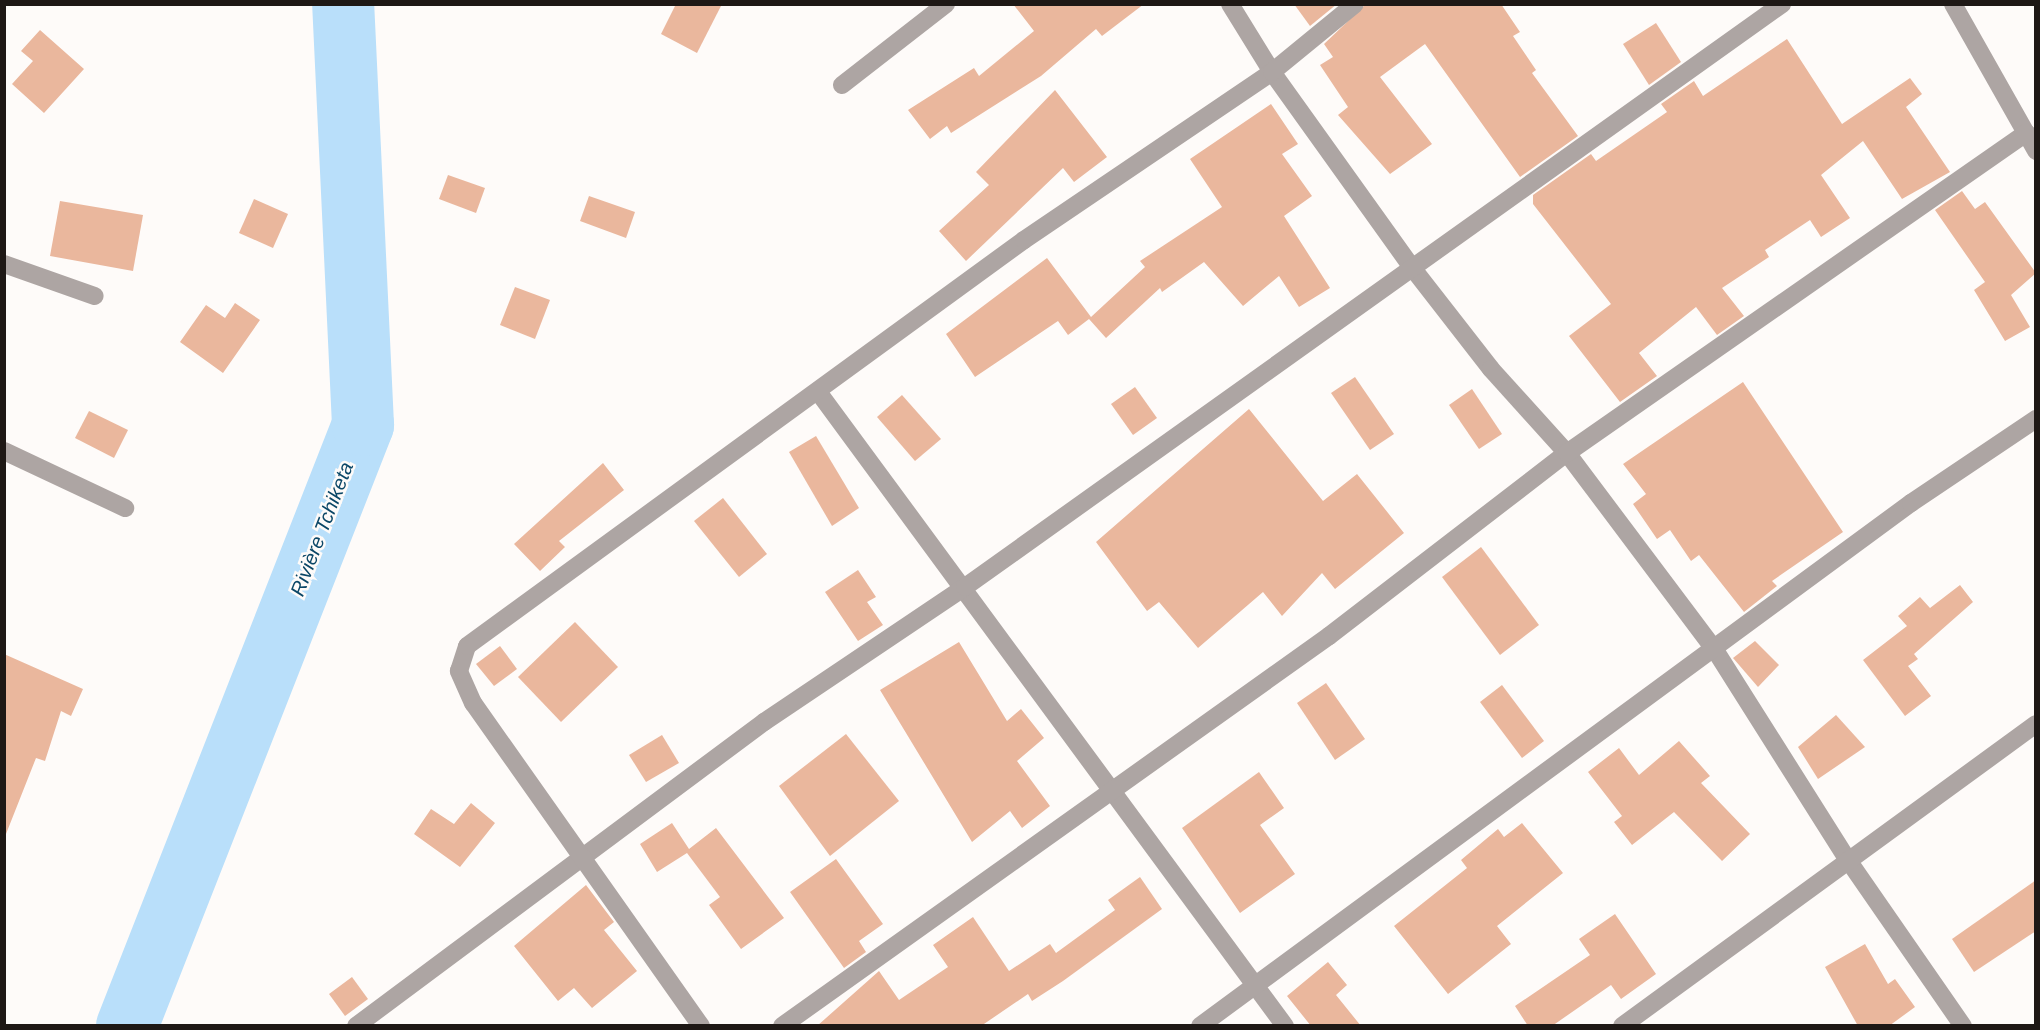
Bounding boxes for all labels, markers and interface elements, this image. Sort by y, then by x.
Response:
water label: Rivière Tchiketa [285,459,359,599]

